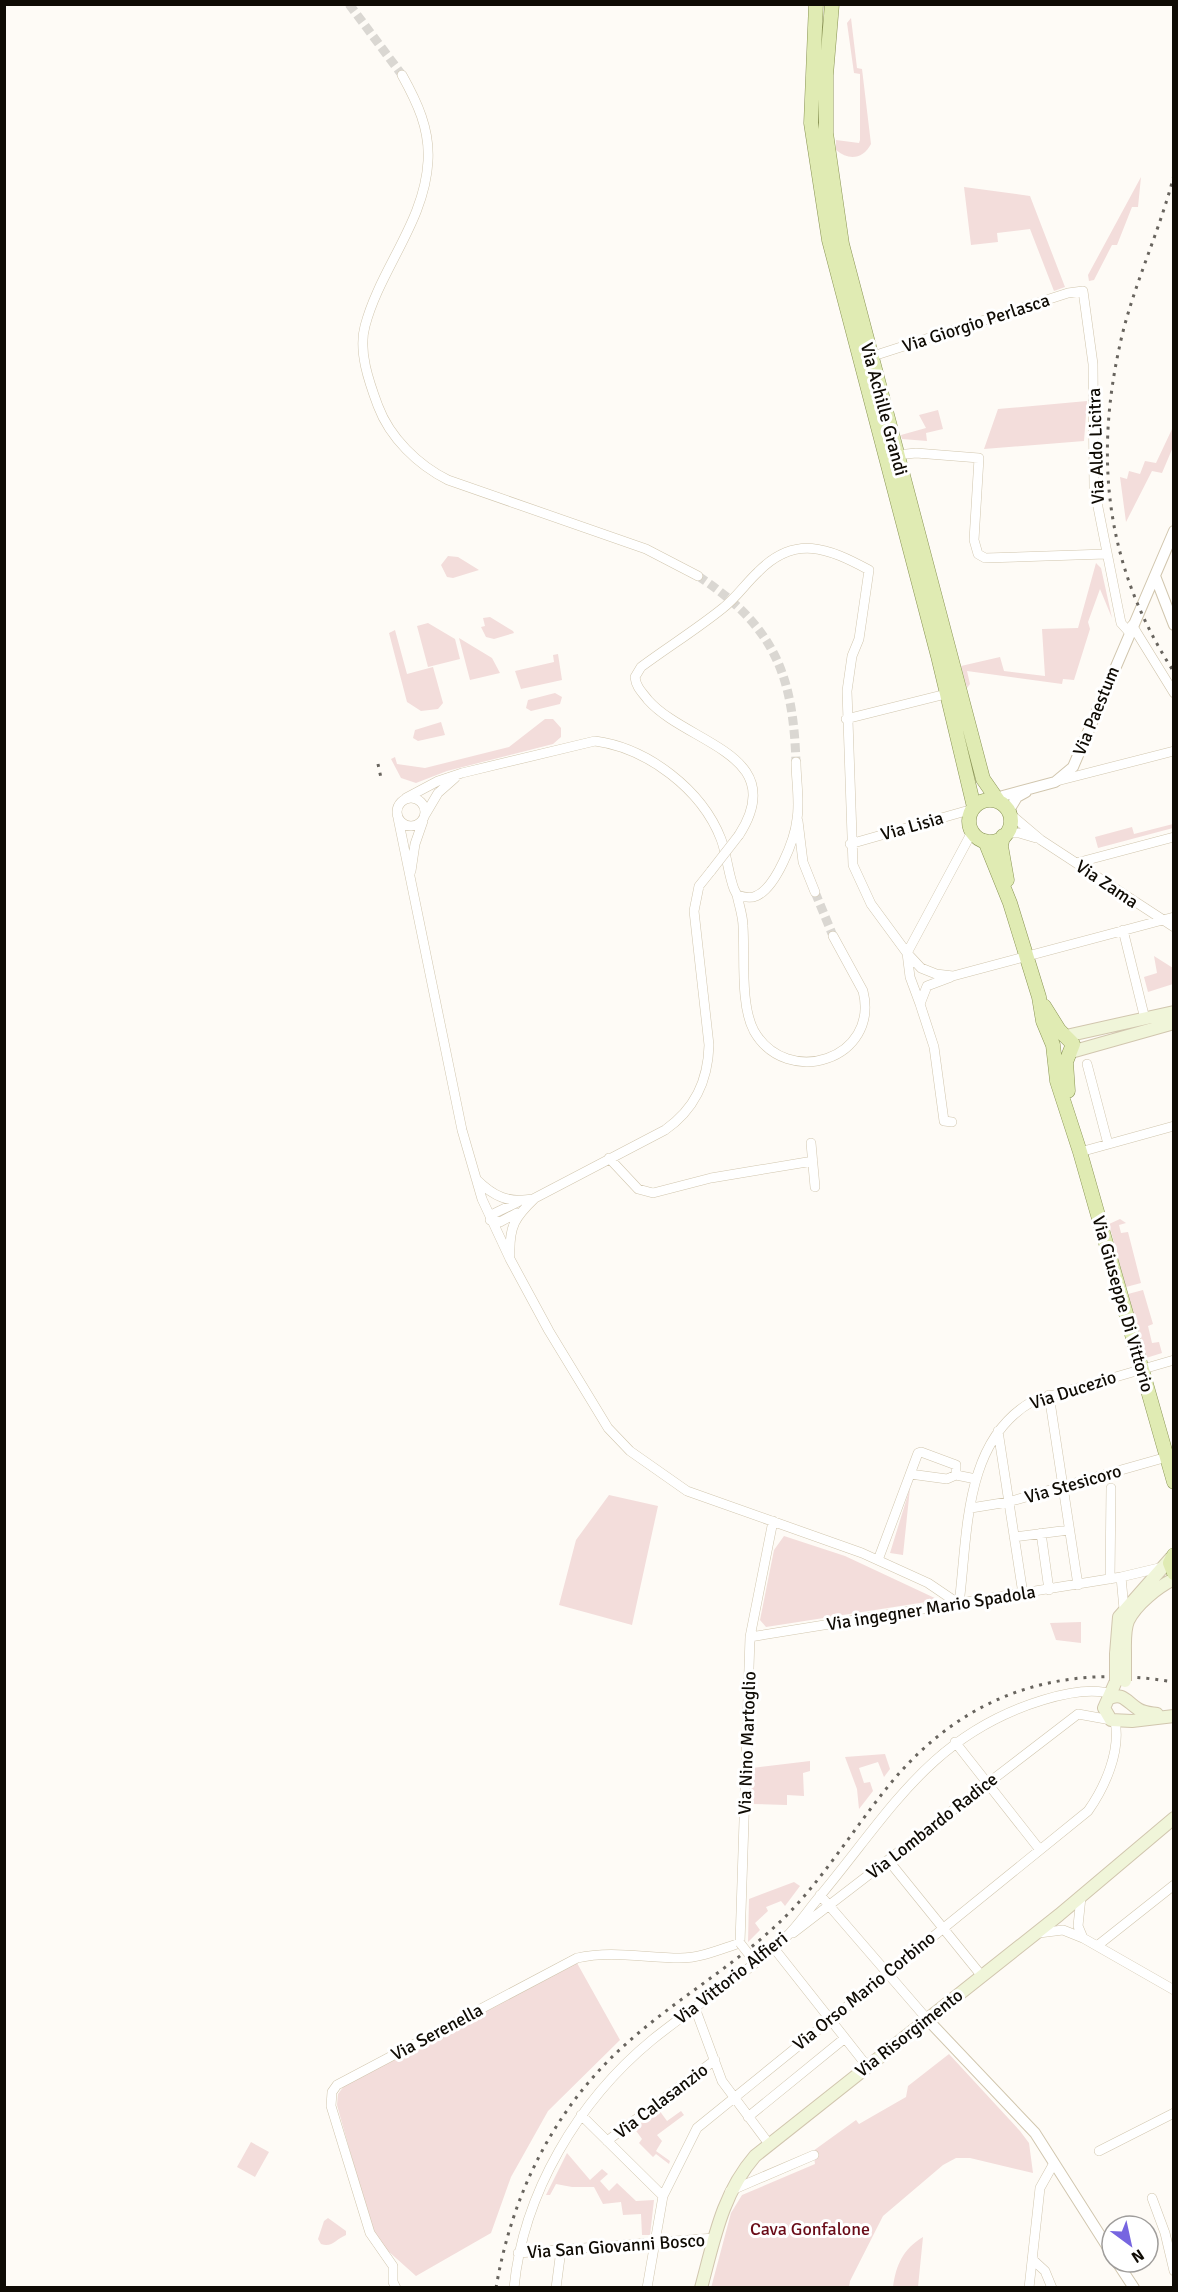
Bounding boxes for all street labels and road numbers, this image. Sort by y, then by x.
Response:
street label: Via Giorgio Perlasca [900,289,1052,357]
street label: Via Achille Grandi [856,340,912,478]
street label: Via Aldo Licitra [1083,387,1109,505]
street label: Via Paestum [1068,663,1124,759]
street label: Via Lisia [878,807,946,845]
street label: Via Zama [1072,855,1142,913]
street label: Via Giuseppe Di Vittorio [1087,1213,1159,1395]
street label: Via Ducezio [1027,1366,1119,1414]
street label: Via Stesicoro [1022,1460,1124,1508]
street label: Via ingegner Mario Spadola [825,1581,1037,1635]
street label: Via Nino Martoglio [733,1671,761,1815]
street label: Via Lombardo Radice [862,1768,1002,1884]
street label: Via Vittorio Alfieri [670,1927,792,2029]
street label: Via Orso Mario Corbino [788,1927,940,2055]
street label: Via Risorgimento [851,1984,967,2082]
street label: Via Serenella [387,1999,487,2065]
street label: Via Calasanzio [610,2059,712,2143]
street label: Via San Giovanni Bosco [526,2229,706,2263]

